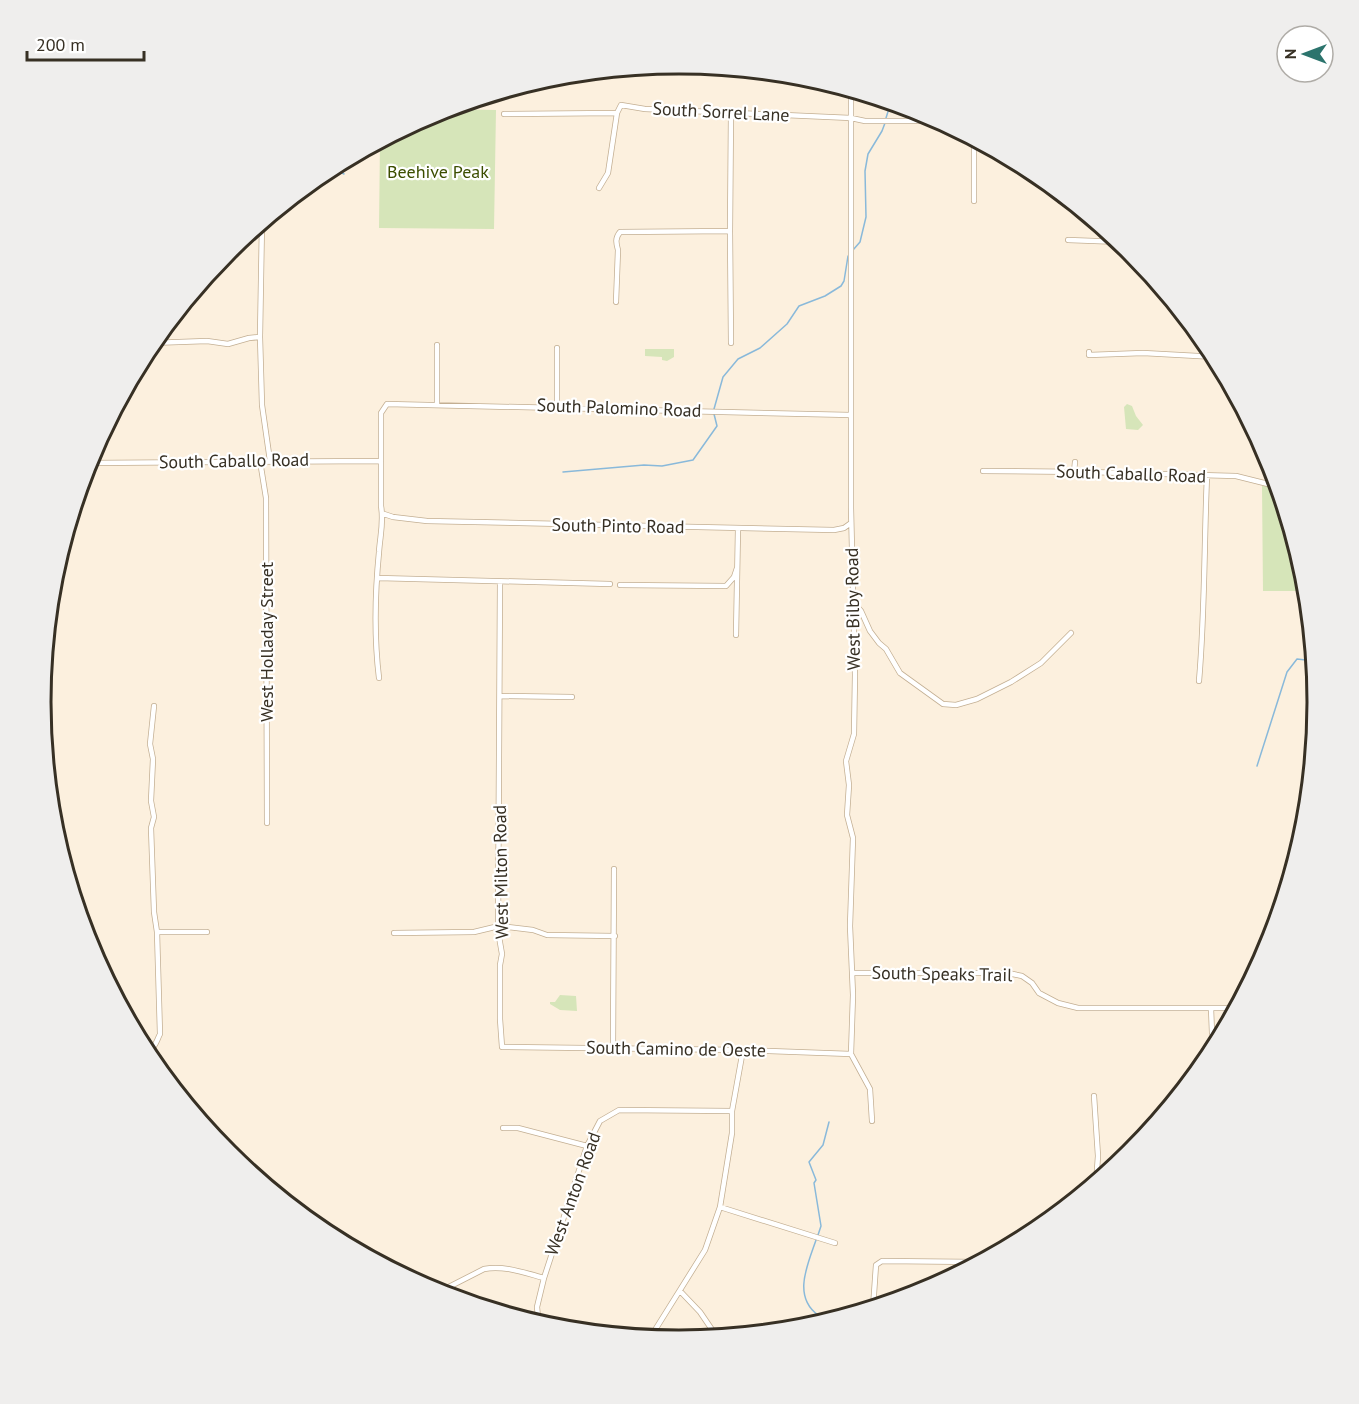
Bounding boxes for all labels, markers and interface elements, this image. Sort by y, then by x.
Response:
scale bar [27,24,144,62]
north arrow [1275,24,1335,84]
text: 200 m [36,33,85,56]
text: N [1280,49,1300,59]
street label: South Sorrel Lane [652,96,790,127]
park label: Beehive Peak [387,160,489,183]
street label: South Palomino Road [536,393,702,422]
street label: South Caballo Road [159,448,309,473]
street label: South Caballo Road [1056,459,1207,488]
street label: South Pinto Road [551,513,685,538]
street label: West Bilby Road [840,548,865,670]
street label: West Holladay Street [255,562,278,722]
street label: West Milton Road [488,805,513,939]
street label: South Speaks Trail [871,961,1013,986]
street label: South Camino de Oeste [586,1035,766,1062]
street label: West Anton Road [540,1129,606,1259]

